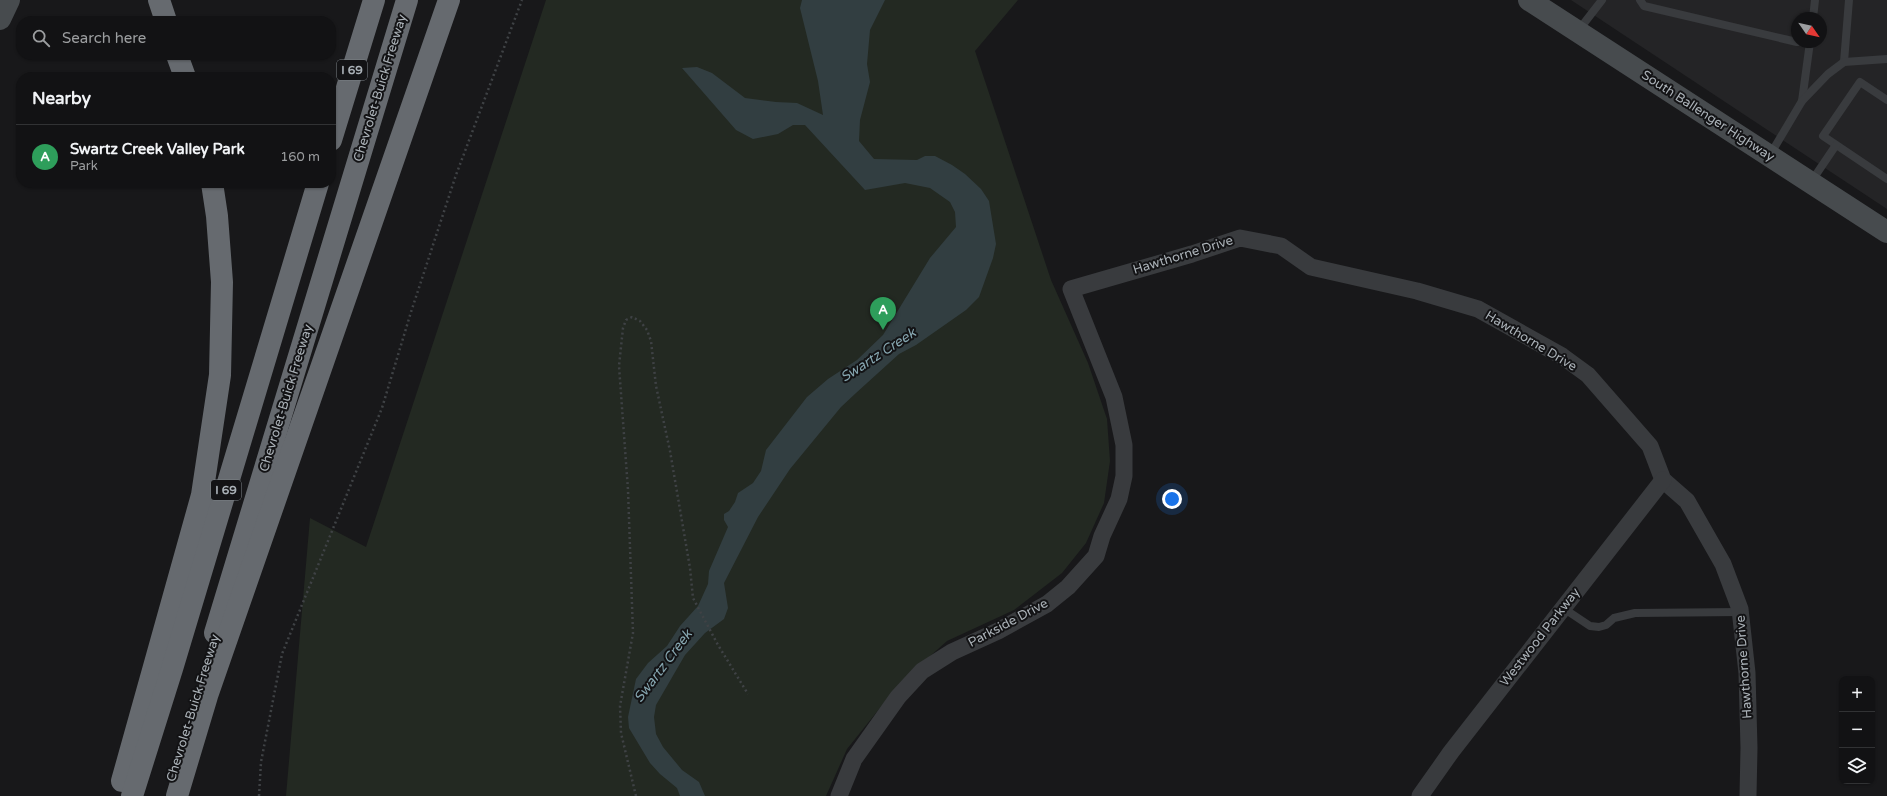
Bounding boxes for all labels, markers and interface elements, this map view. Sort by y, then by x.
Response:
street label: Chevrolet-Buick Freeway [350,12,410,164]
north arrow [1791,12,1827,48]
search box [16,16,336,60]
icon: search [30,27,52,49]
text: Search here [62,29,146,47]
road number: I 69 [337,60,367,80]
street label: South Ballenger Highway [1638,67,1778,165]
text: Nearby [32,88,91,109]
text: Swartz Creek Valley Park [70,140,245,158]
text: A [40,149,50,165]
text: 160 m [280,149,320,165]
text: Park [70,158,98,174]
street label: Hawthorne Drive [1131,232,1235,278]
pin: A [870,297,896,330]
street label: Hawthorne Drive [1482,307,1580,375]
street label: Chevrolet-Buick Freeway [256,322,316,474]
water label: Swartz Creek [837,324,920,386]
road number: I 69 [211,480,241,500]
your location [1162,489,1182,509]
street label: Westwood Parkway [1497,584,1583,690]
street label: Parkside Drive [965,595,1051,651]
street label: Hawthorne Drive [1732,615,1756,719]
water label: Swartz Creek [630,625,697,706]
street label: Chevrolet-Buick Freeway [163,632,223,784]
map controls [1839,676,1875,784]
button: + [1839,676,1875,712]
button: − [1839,712,1875,748]
button: layers [1839,748,1875,784]

